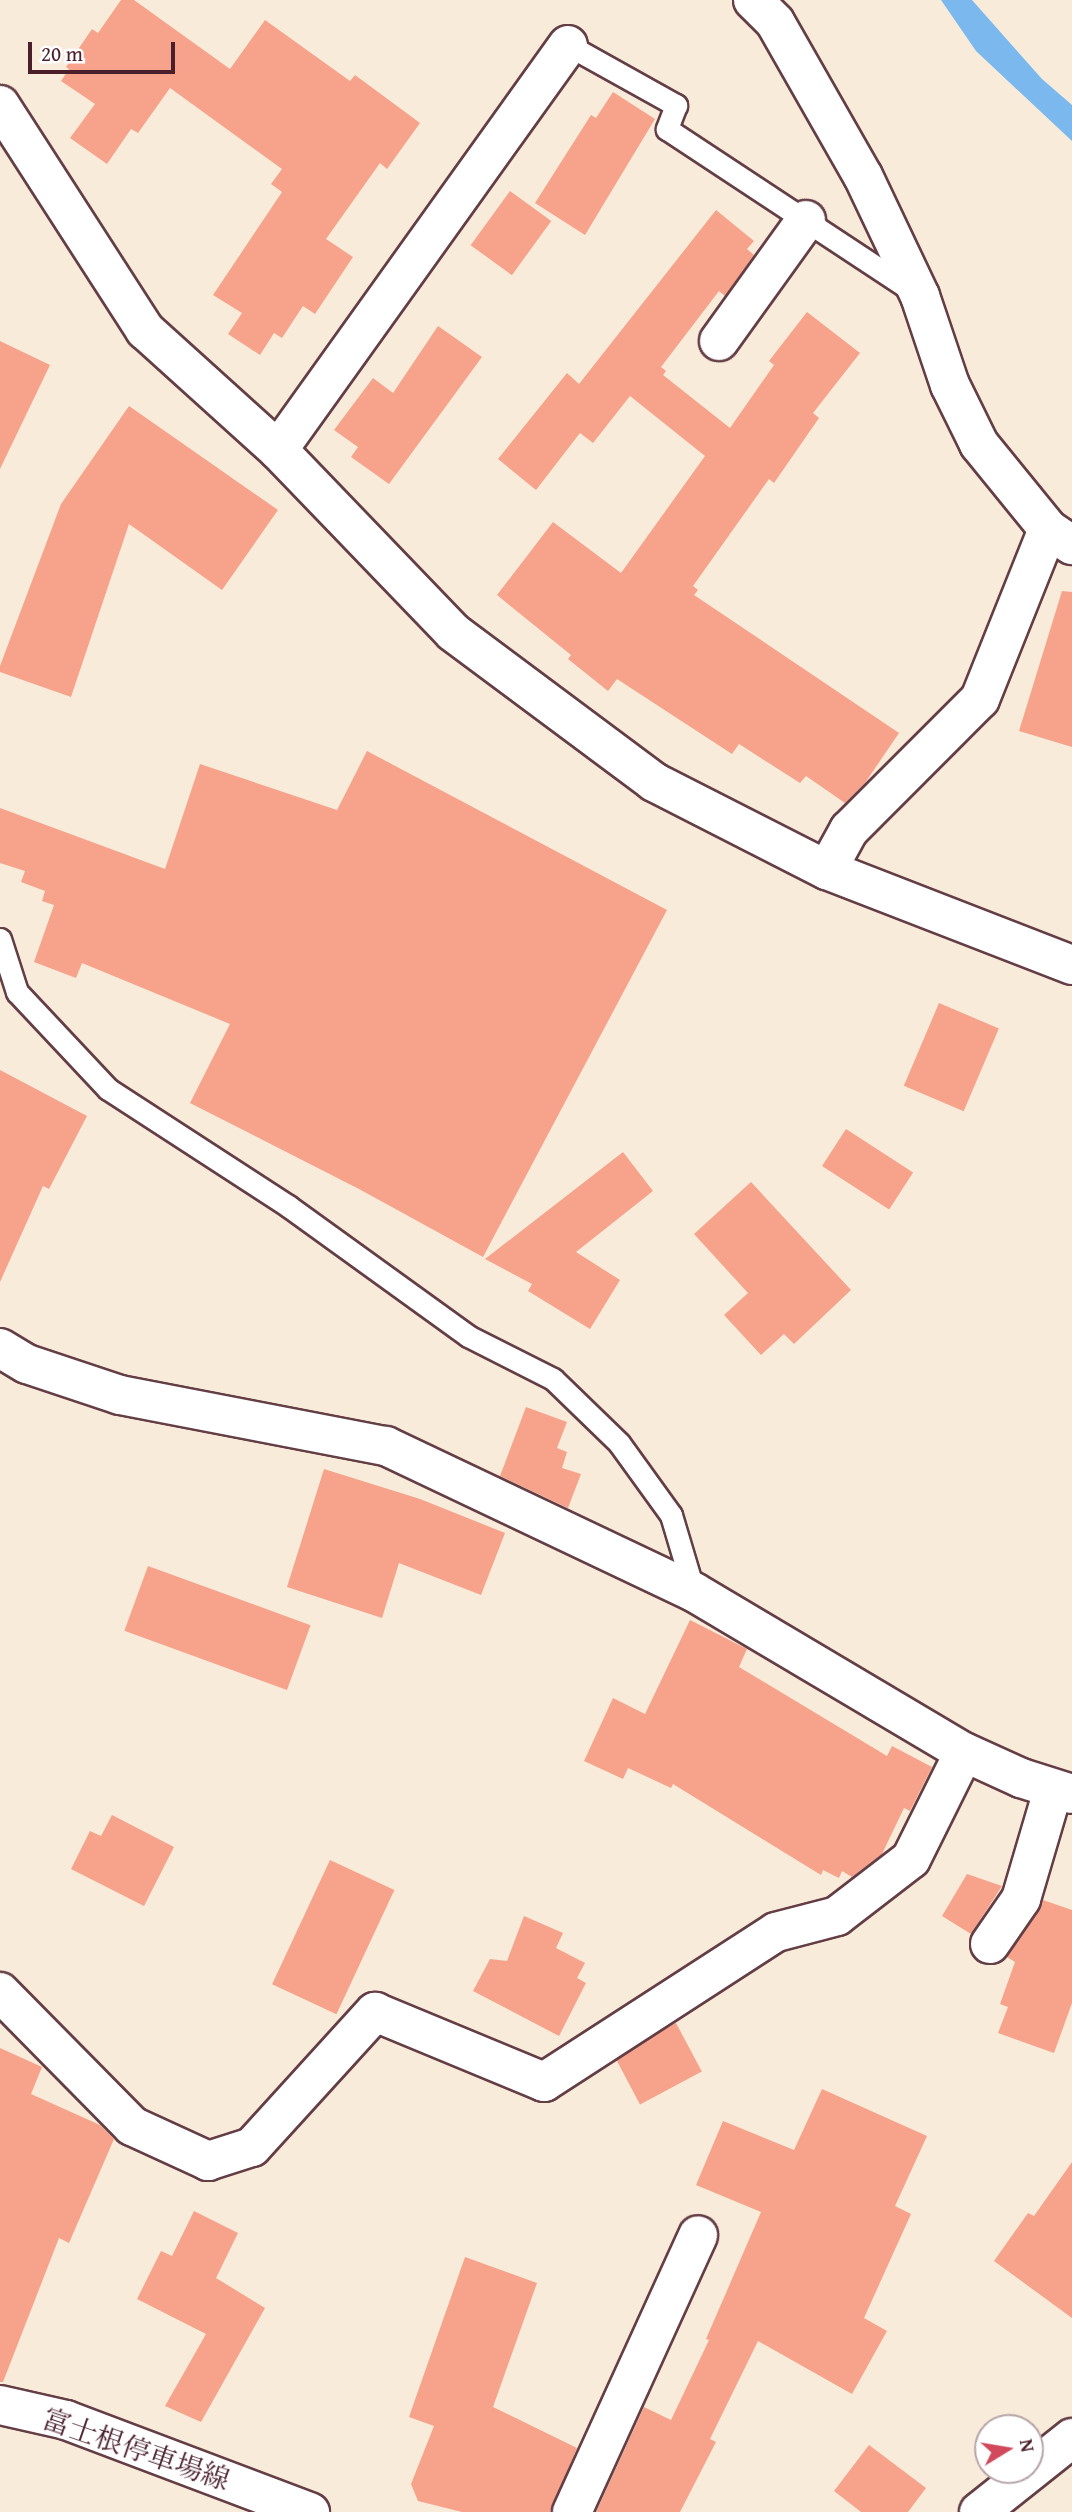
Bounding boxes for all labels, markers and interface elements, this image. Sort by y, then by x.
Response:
scale bar [32,28,178,72]
text: 20 m [41,38,83,69]
street label: 富士根停車場線 [38,2401,234,2497]
north arrow [974,2414,1044,2484]
text: N [1013,2436,1043,2454]

